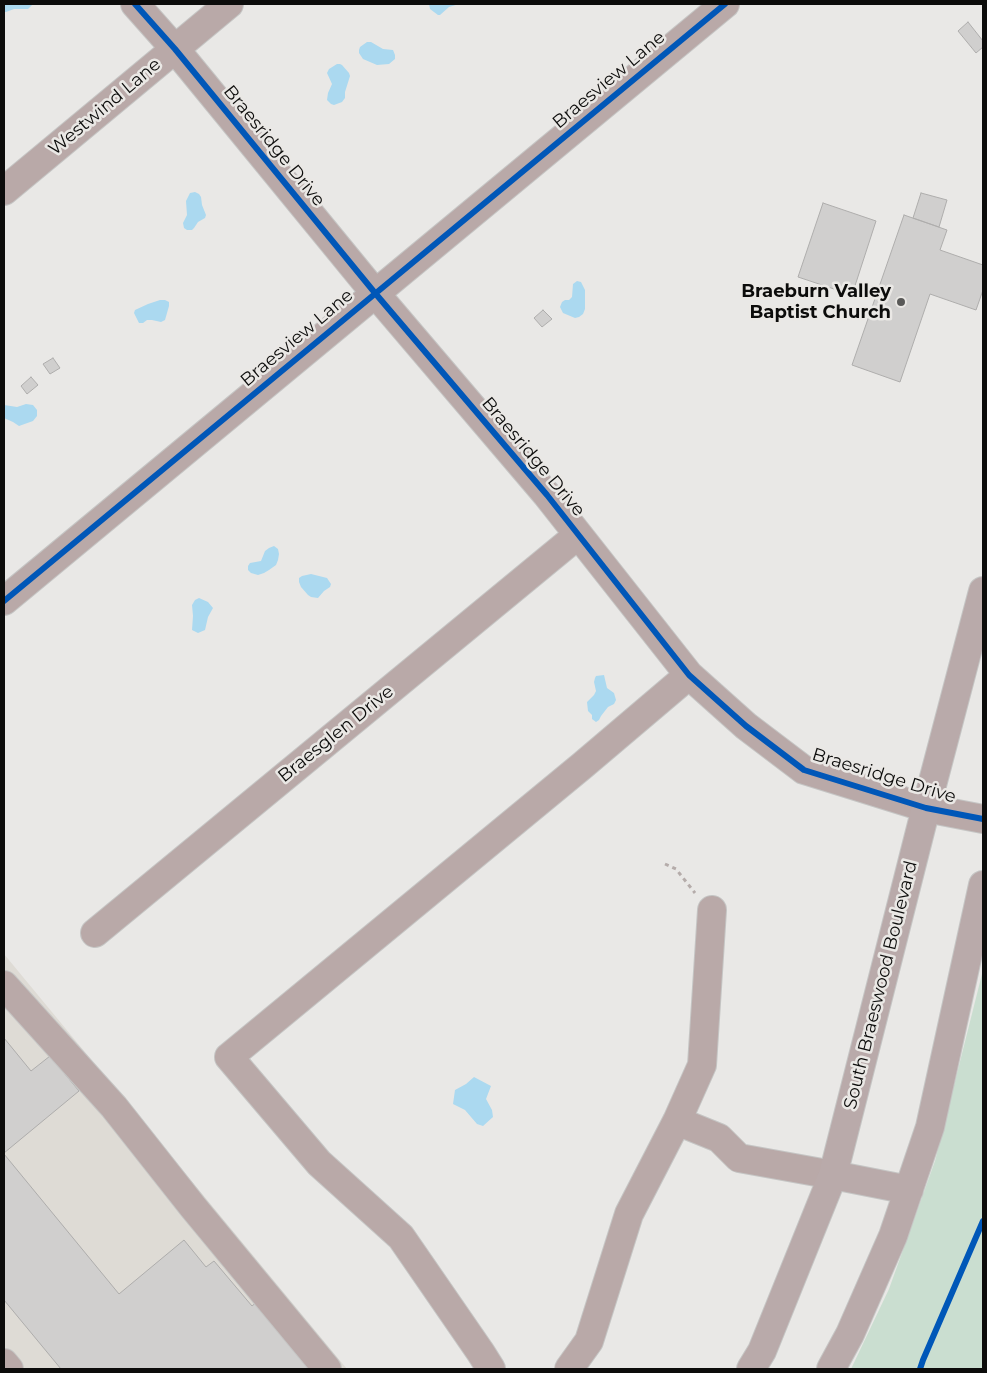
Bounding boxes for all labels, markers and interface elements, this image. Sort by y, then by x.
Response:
street label: Braesview Lane [548,27,670,133]
street label: Westwind Lane [45,54,165,160]
street label: Braesridge Drive [219,81,329,211]
place label: Braeburn Valley Baptist Church [741,281,891,324]
street label: Braesview Lane [236,285,358,391]
marker: Braeburn Valley Baptist Church [895,296,907,308]
street label: Braesridge Drive [477,393,589,521]
street label: Braesglen Drive [274,681,398,787]
street label: Braesridge Drive [809,744,959,808]
street label: South Braeswood Boulevard [840,858,922,1112]

